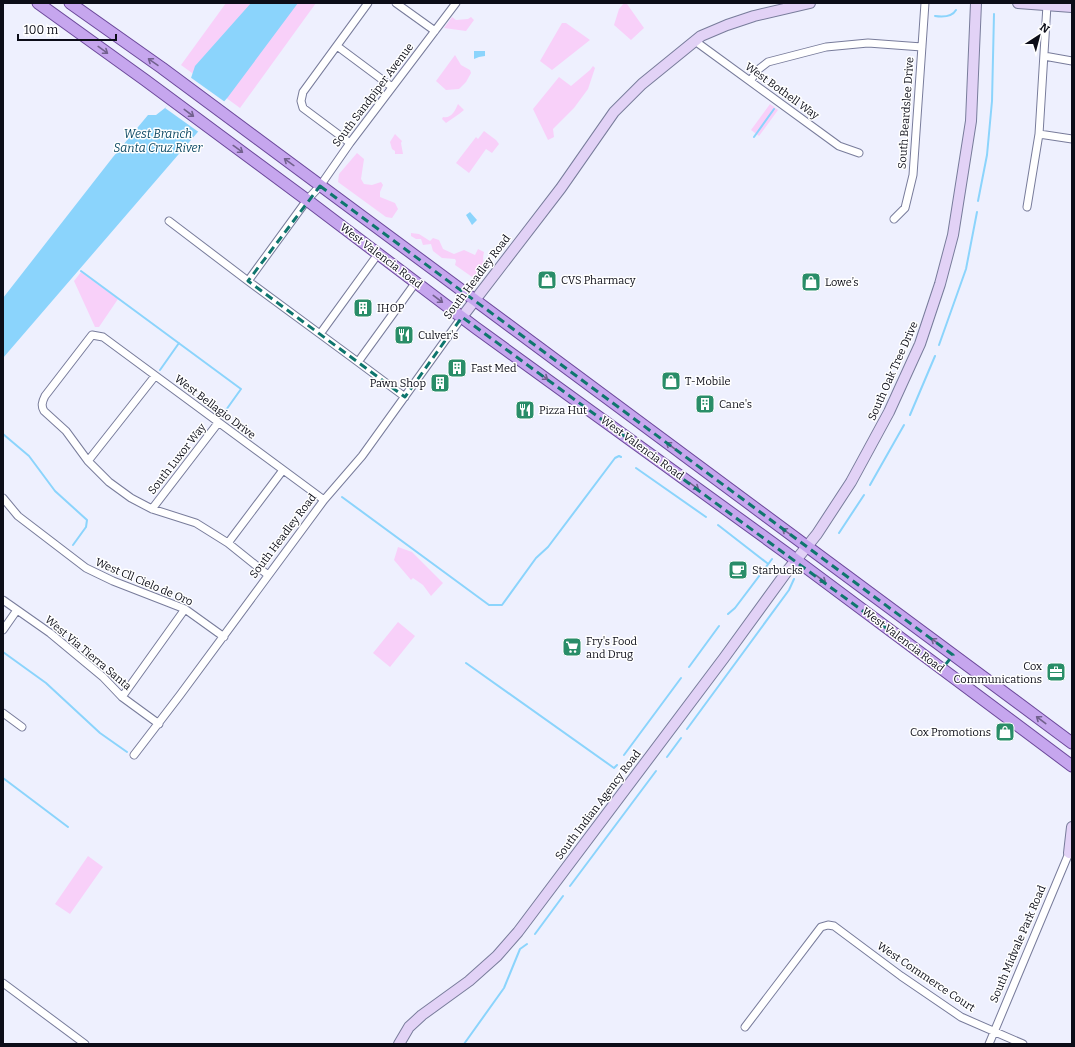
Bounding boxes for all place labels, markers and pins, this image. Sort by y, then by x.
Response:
shop icon: CVS Pharmacy [536,269,558,291]
shop icon: Lowe’s [800,271,822,293]
place label: CVS Pharmacy [561,274,636,287]
place label: Lowe’s [825,276,859,289]
building icon: IHOP [352,297,374,319]
place label: IHOP [377,302,405,315]
restaurant icon: Culver's [393,324,415,346]
place label: Culver's [418,329,458,342]
building icon: Fast Med [446,357,468,379]
place label: Fast Med [471,362,517,375]
shop icon: T-Mobile [660,370,682,392]
building icon: Pawn Shop [429,372,451,394]
place label: T-Mobile [685,375,731,388]
place label: Pawn Shop [370,377,426,390]
building icon: Cane's [694,393,716,415]
place label: Cane's [719,398,752,411]
restaurant icon: Pizza Hut [514,399,536,421]
place label: Pizza Hut [539,404,587,417]
cafe icon: Starbucks [727,559,749,581]
place label: Starbucks [752,564,803,577]
place label: Fry's Food and Drug [586,635,638,661]
supermarket icon: Fry's Food and Drug [561,636,583,658]
place label: Cox Communications [954,660,1042,686]
office icon: Cox Communications [1045,661,1067,683]
shop icon: Cox Promotions [994,721,1016,743]
place label: Cox Promotions [910,726,991,739]

